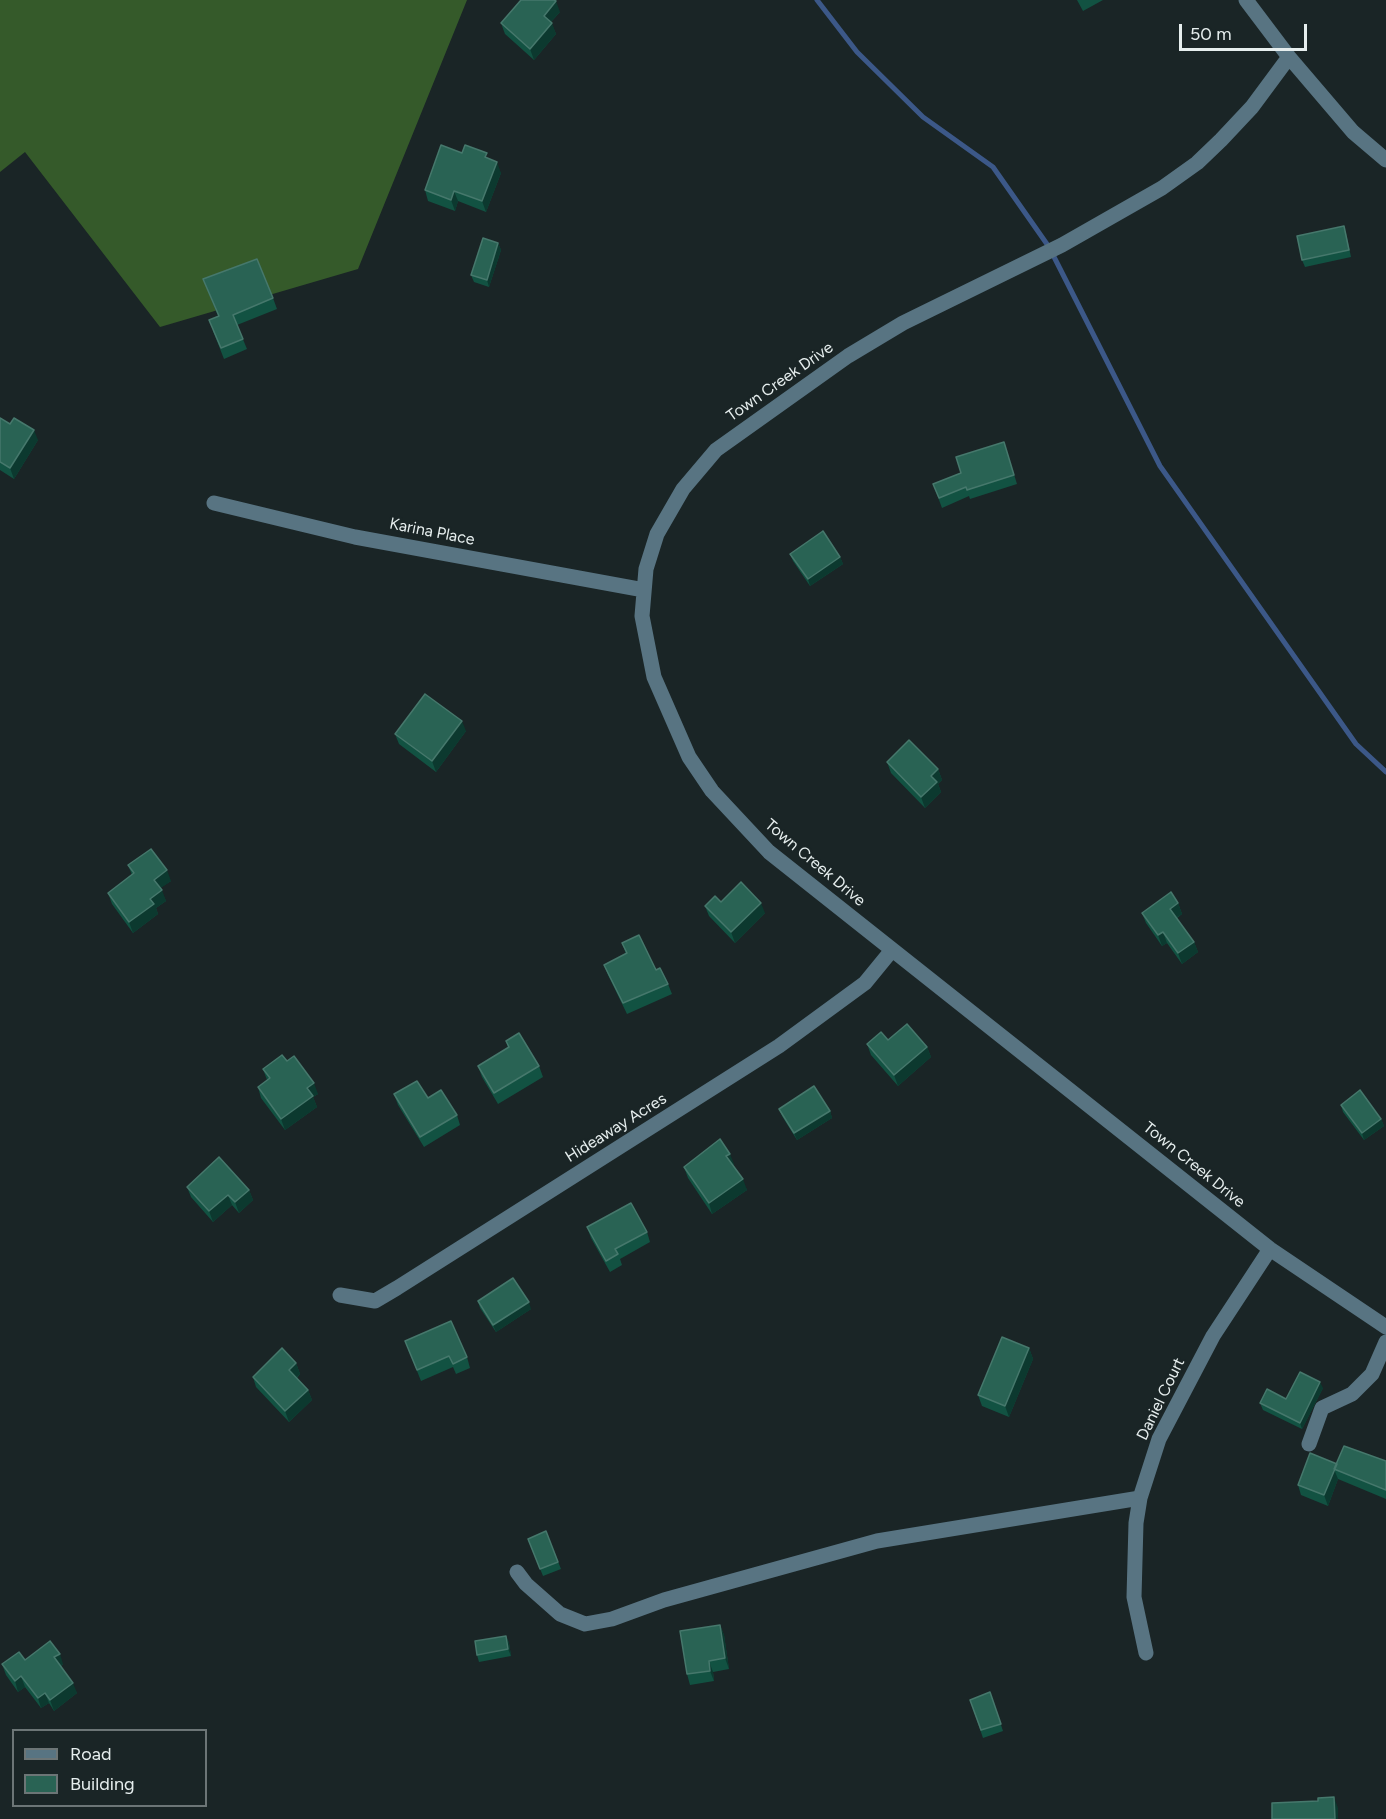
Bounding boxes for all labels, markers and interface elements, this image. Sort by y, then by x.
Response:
scale bar [1182,12,1310,50]
text: 50 m [1190,23,1232,45]
street label: Town Creek Drive [723,338,837,426]
street label: Karina Place [388,514,476,550]
street label: Town Creek Drive [761,815,869,911]
street label: Hideaway Acres [562,1089,670,1167]
street label: Town Creek Drive [1139,1118,1249,1212]
street label: Daniel Court [1133,1355,1189,1443]
legend [12,1729,207,1807]
text: Road [70,1743,111,1765]
text: Building [70,1773,135,1795]

